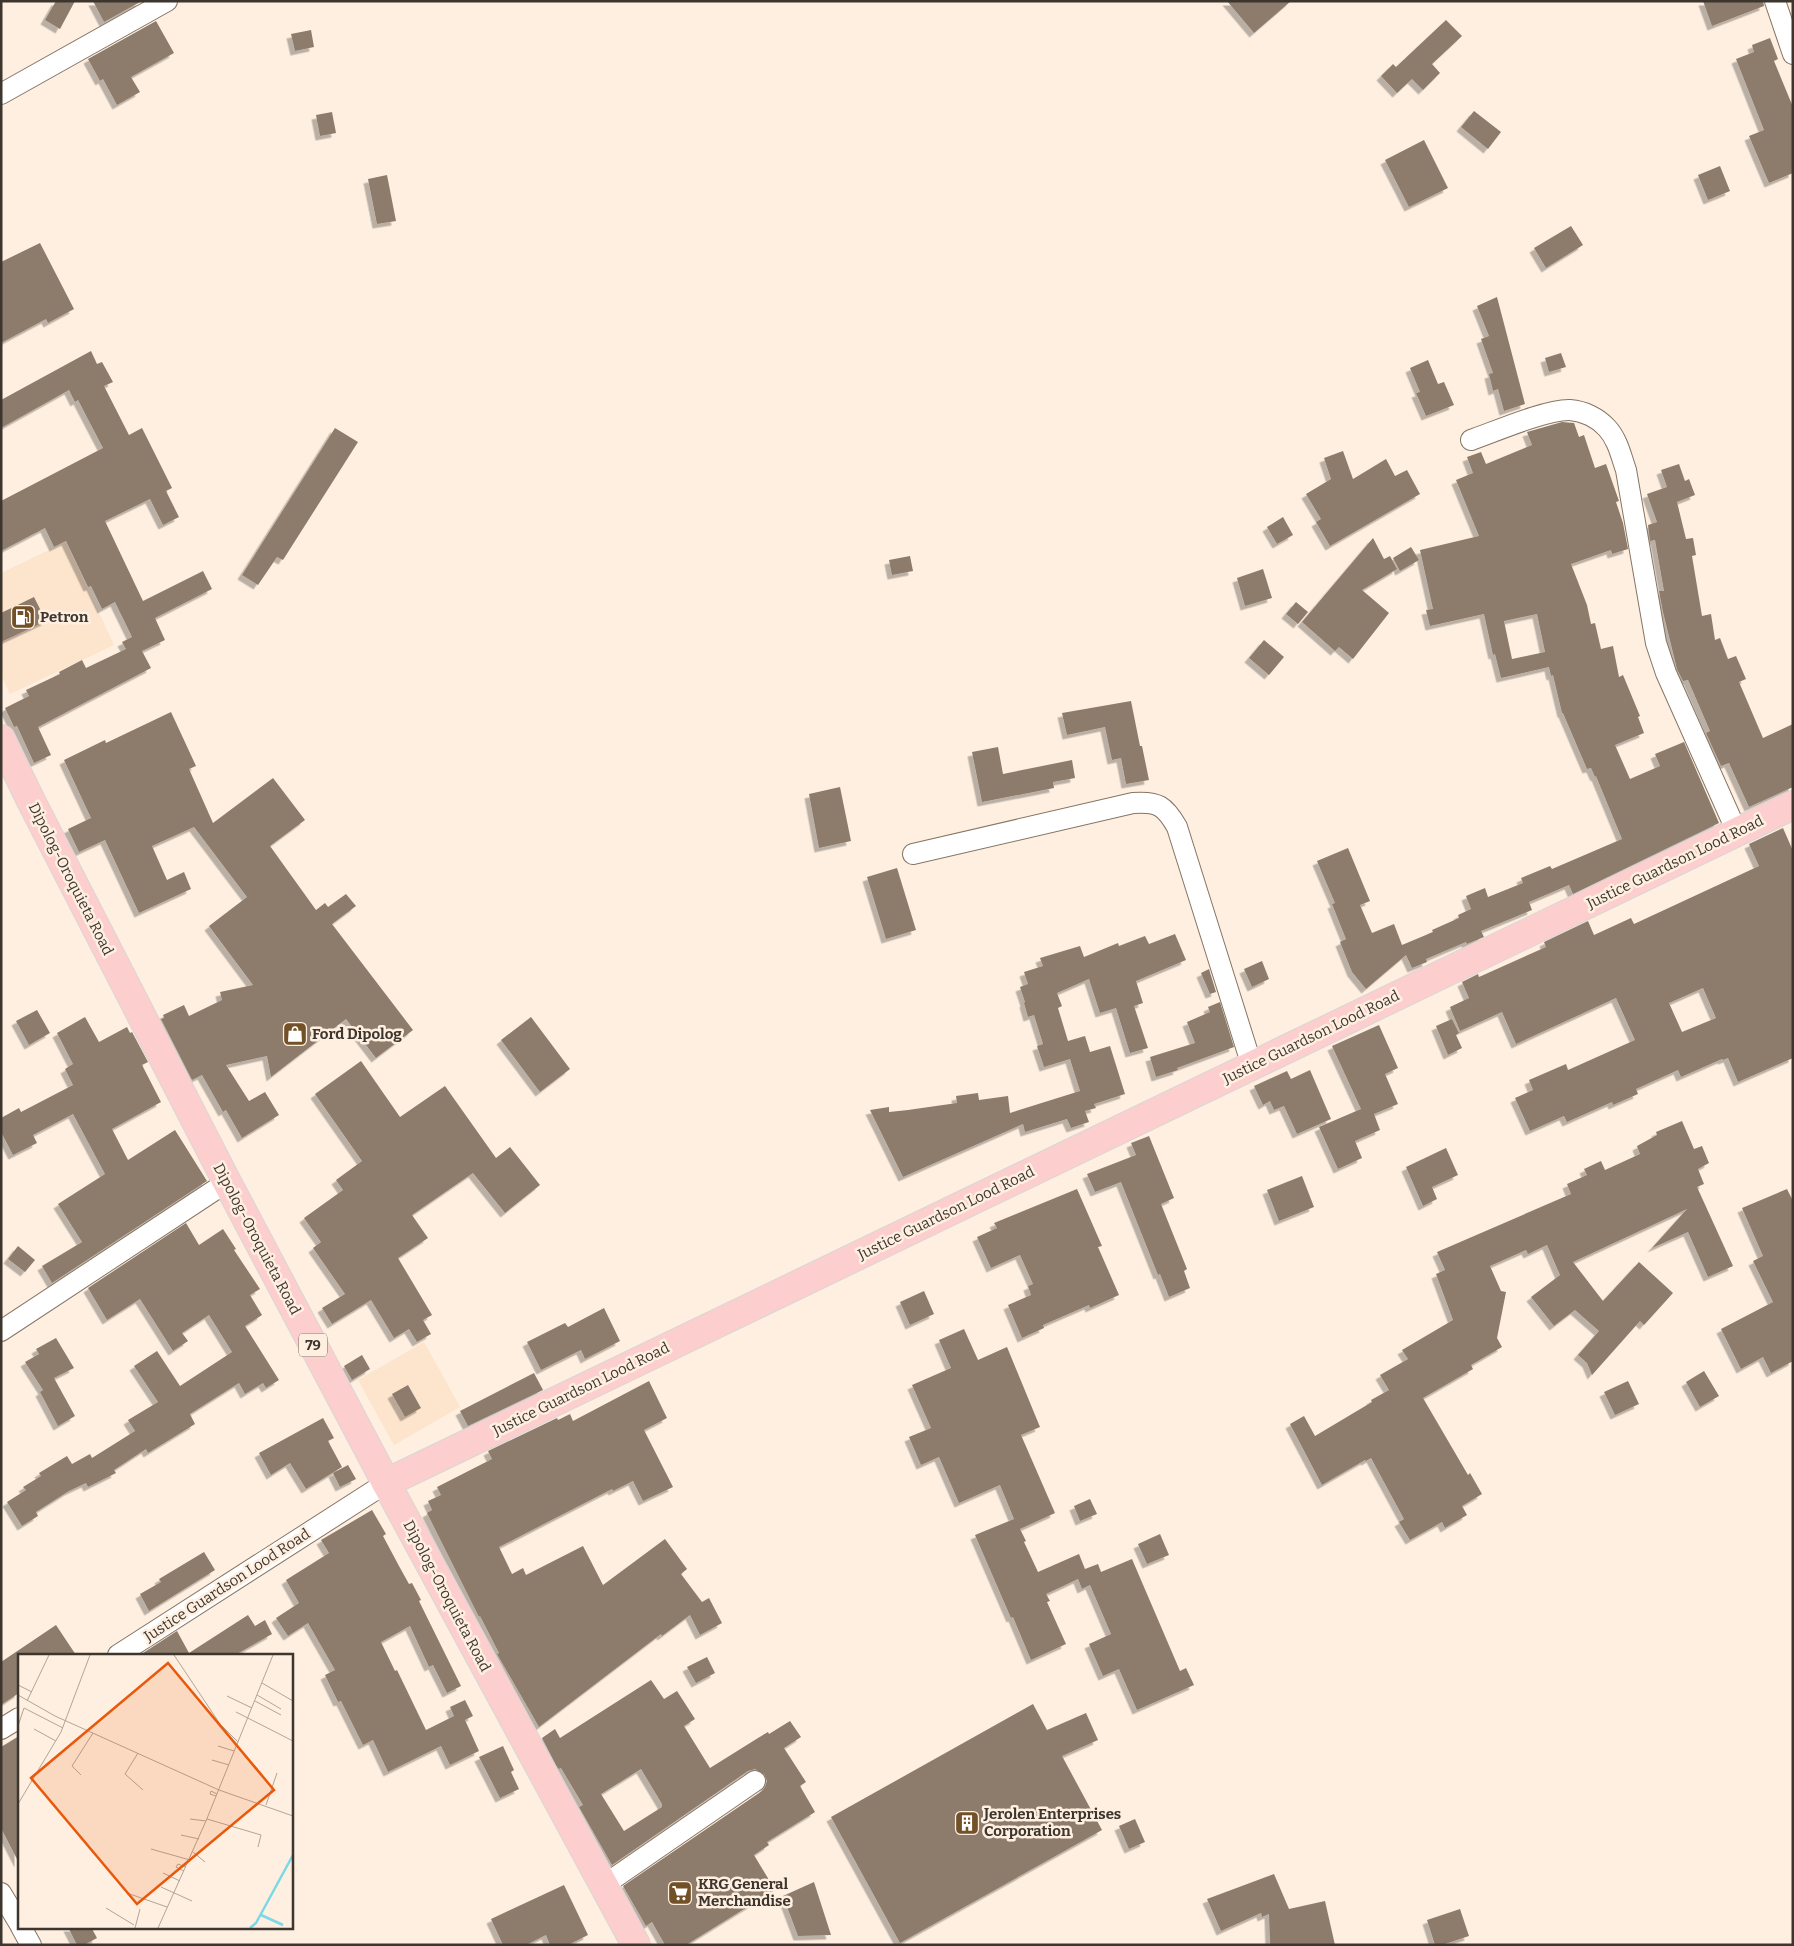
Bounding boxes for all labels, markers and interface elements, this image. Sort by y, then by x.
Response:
fuel station icon: Petron [10,604,36,630]
place label: Petron [40,608,89,626]
street label: Dipolog-Oroquieta Road [25,800,117,958]
street label: Justice Guardson Lood Road [1583,811,1766,913]
street label: Justice Guardson Lood Road [1219,986,1402,1088]
shop icon: Ford Dipolog [282,1021,308,1047]
place label: Ford Dipolog [312,1025,402,1043]
street label: Dipolog-Oroquieta Road [209,1160,305,1318]
street label: Justice Guardson Lood Road [854,1162,1037,1264]
road number: 79 [299,1334,327,1356]
street label: Justice Guardson Lood Road [489,1338,672,1440]
street label: Dipolog-Oroquieta Road [399,1517,495,1675]
street label: Justice Guardson Lood Road [140,1525,313,1646]
inset map [18,1654,292,1928]
place label: Jerolen Enterprises Corporation [983,1805,1121,1840]
building icon: Jerolen Enterprises Corporation [954,1810,980,1836]
place label: KRG General Merchandise [698,1875,791,1910]
supermarket icon: KRG General Merchandise [667,1880,693,1906]

